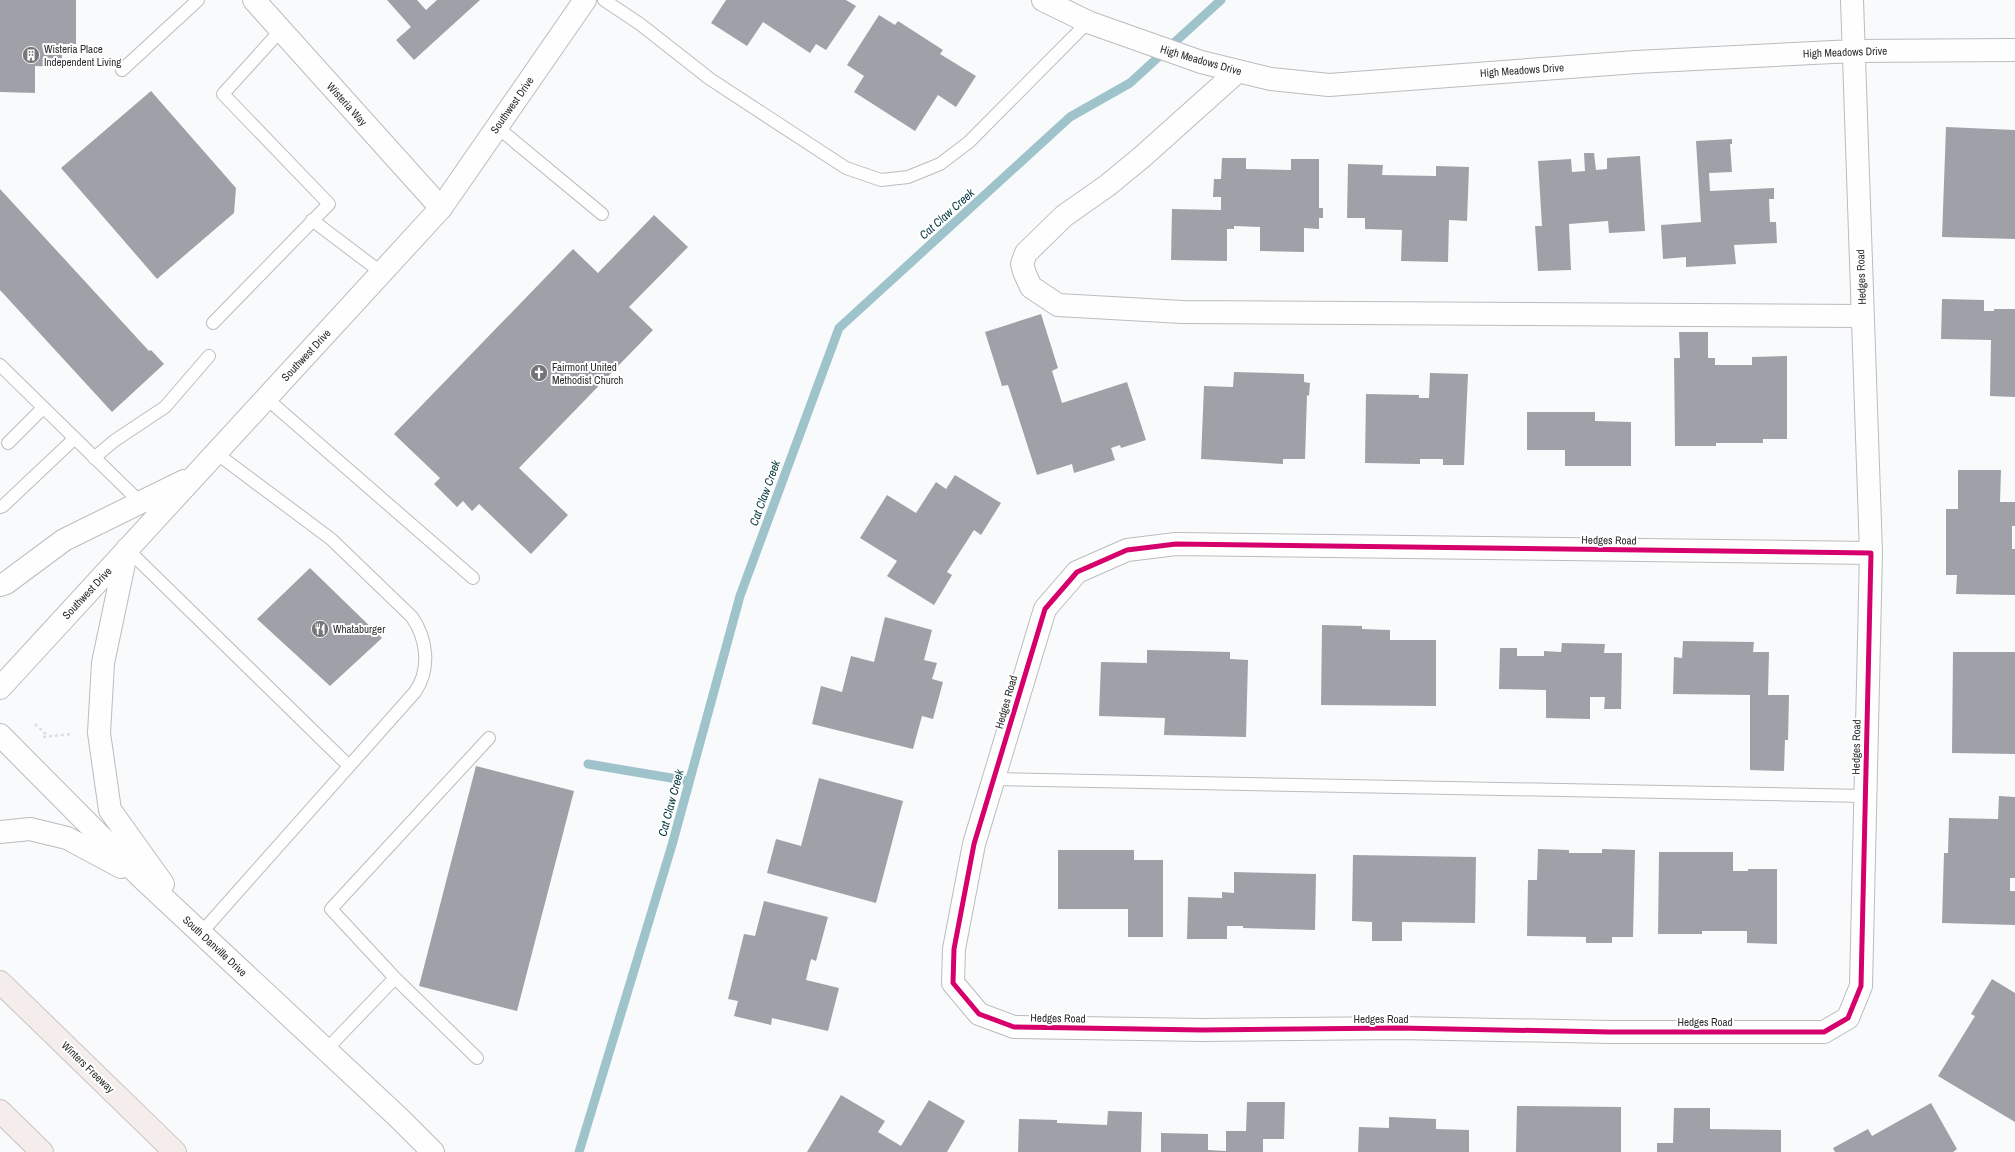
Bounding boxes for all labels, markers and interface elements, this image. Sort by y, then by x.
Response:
place label: Wisteria Place Independent Living [44,42,121,69]
street label: High Meadows Drive [1159,42,1243,78]
street label: High Meadows Drive [1803,44,1887,60]
building icon: Wisteria Place Independent Living [21,45,41,65]
street label: High Meadows Drive [1480,60,1564,80]
street label: Southwest Drive [487,74,537,136]
street label: Wisteria Way [324,79,371,129]
water label: Cat Claw Creek [916,184,979,243]
street label: Hedges Road [1853,249,1869,305]
street label: Southwest Drive [278,326,334,384]
place label: Fairmont United Methodist Church [552,360,623,387]
church icon: Fairmont United Methodist Church [529,363,549,383]
water label: Cat Claw Creek [746,457,785,528]
street label: Hedges Road [1581,533,1637,547]
street label: Southwest Drive [59,564,115,622]
restaurant icon: Whataburger [310,619,330,639]
place label: Whataburger [333,622,385,636]
street label: Hedges Road [992,674,1020,730]
street label: Hedges Road [1849,719,1863,775]
water label: Cat Claw Creek [654,767,688,838]
street label: South Danville Drive [180,913,250,979]
street label: Hedges Road [1030,1011,1086,1025]
street label: Hedges Road [1353,1012,1409,1026]
street label: Hedges Road [1677,1015,1733,1029]
street label: Winters Freeway [59,1038,118,1096]

